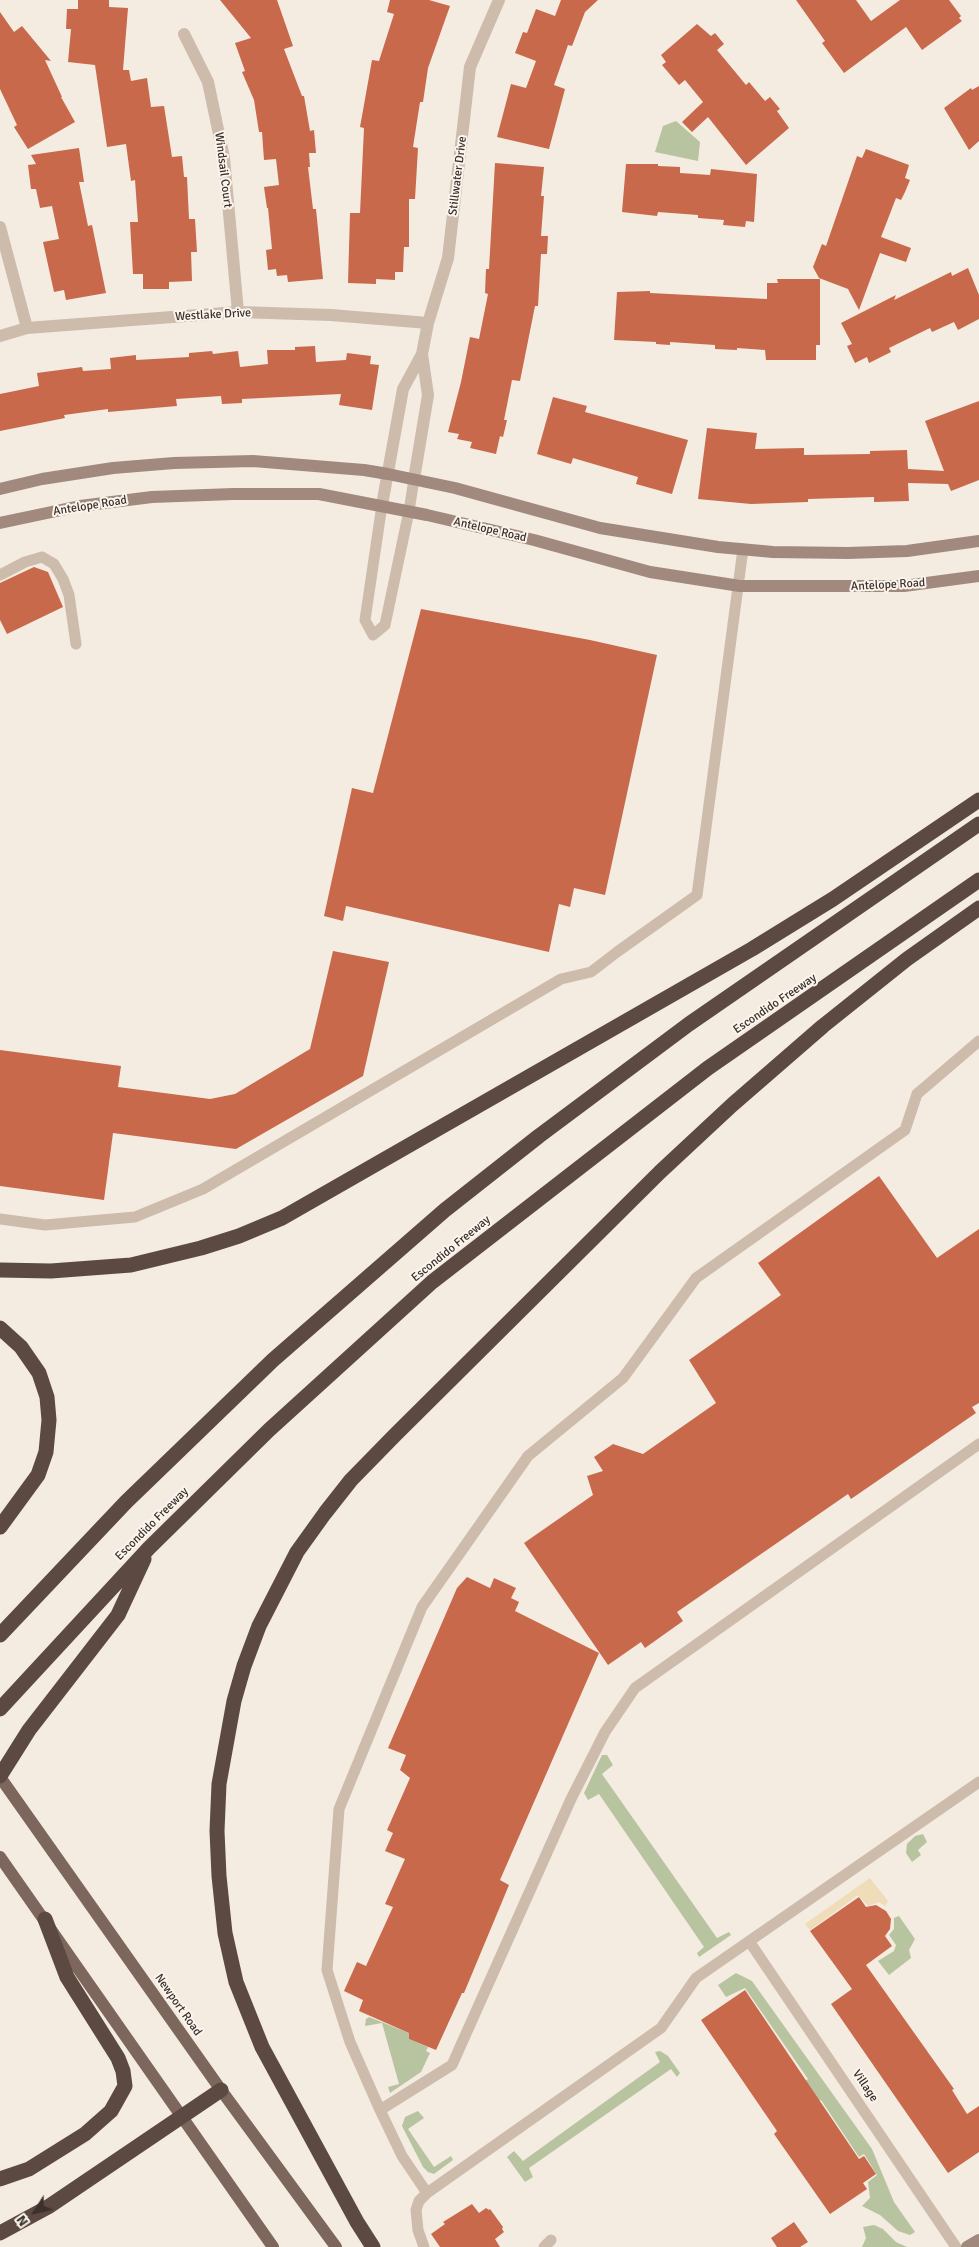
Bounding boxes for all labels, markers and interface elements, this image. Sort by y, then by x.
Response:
street label: Windsail Court [211,131,235,209]
street label: Stillwater Drive [446,136,470,216]
street label: Westlake Drive [175,306,251,324]
street label: Antelope Road [52,493,128,519]
street label: Antelope Road [452,515,528,545]
street label: Antelope Road [851,576,925,594]
street label: Escondido Freeway [731,971,819,1037]
street label: Escondido Freeway [409,1213,493,1285]
street label: Escondido Freeway [112,1484,192,1564]
street label: Newport Road [151,1971,205,2039]
street label: Village [849,2067,881,2105]
north arrow [10,2187,60,2237]
text: N [13,2212,32,2230]

